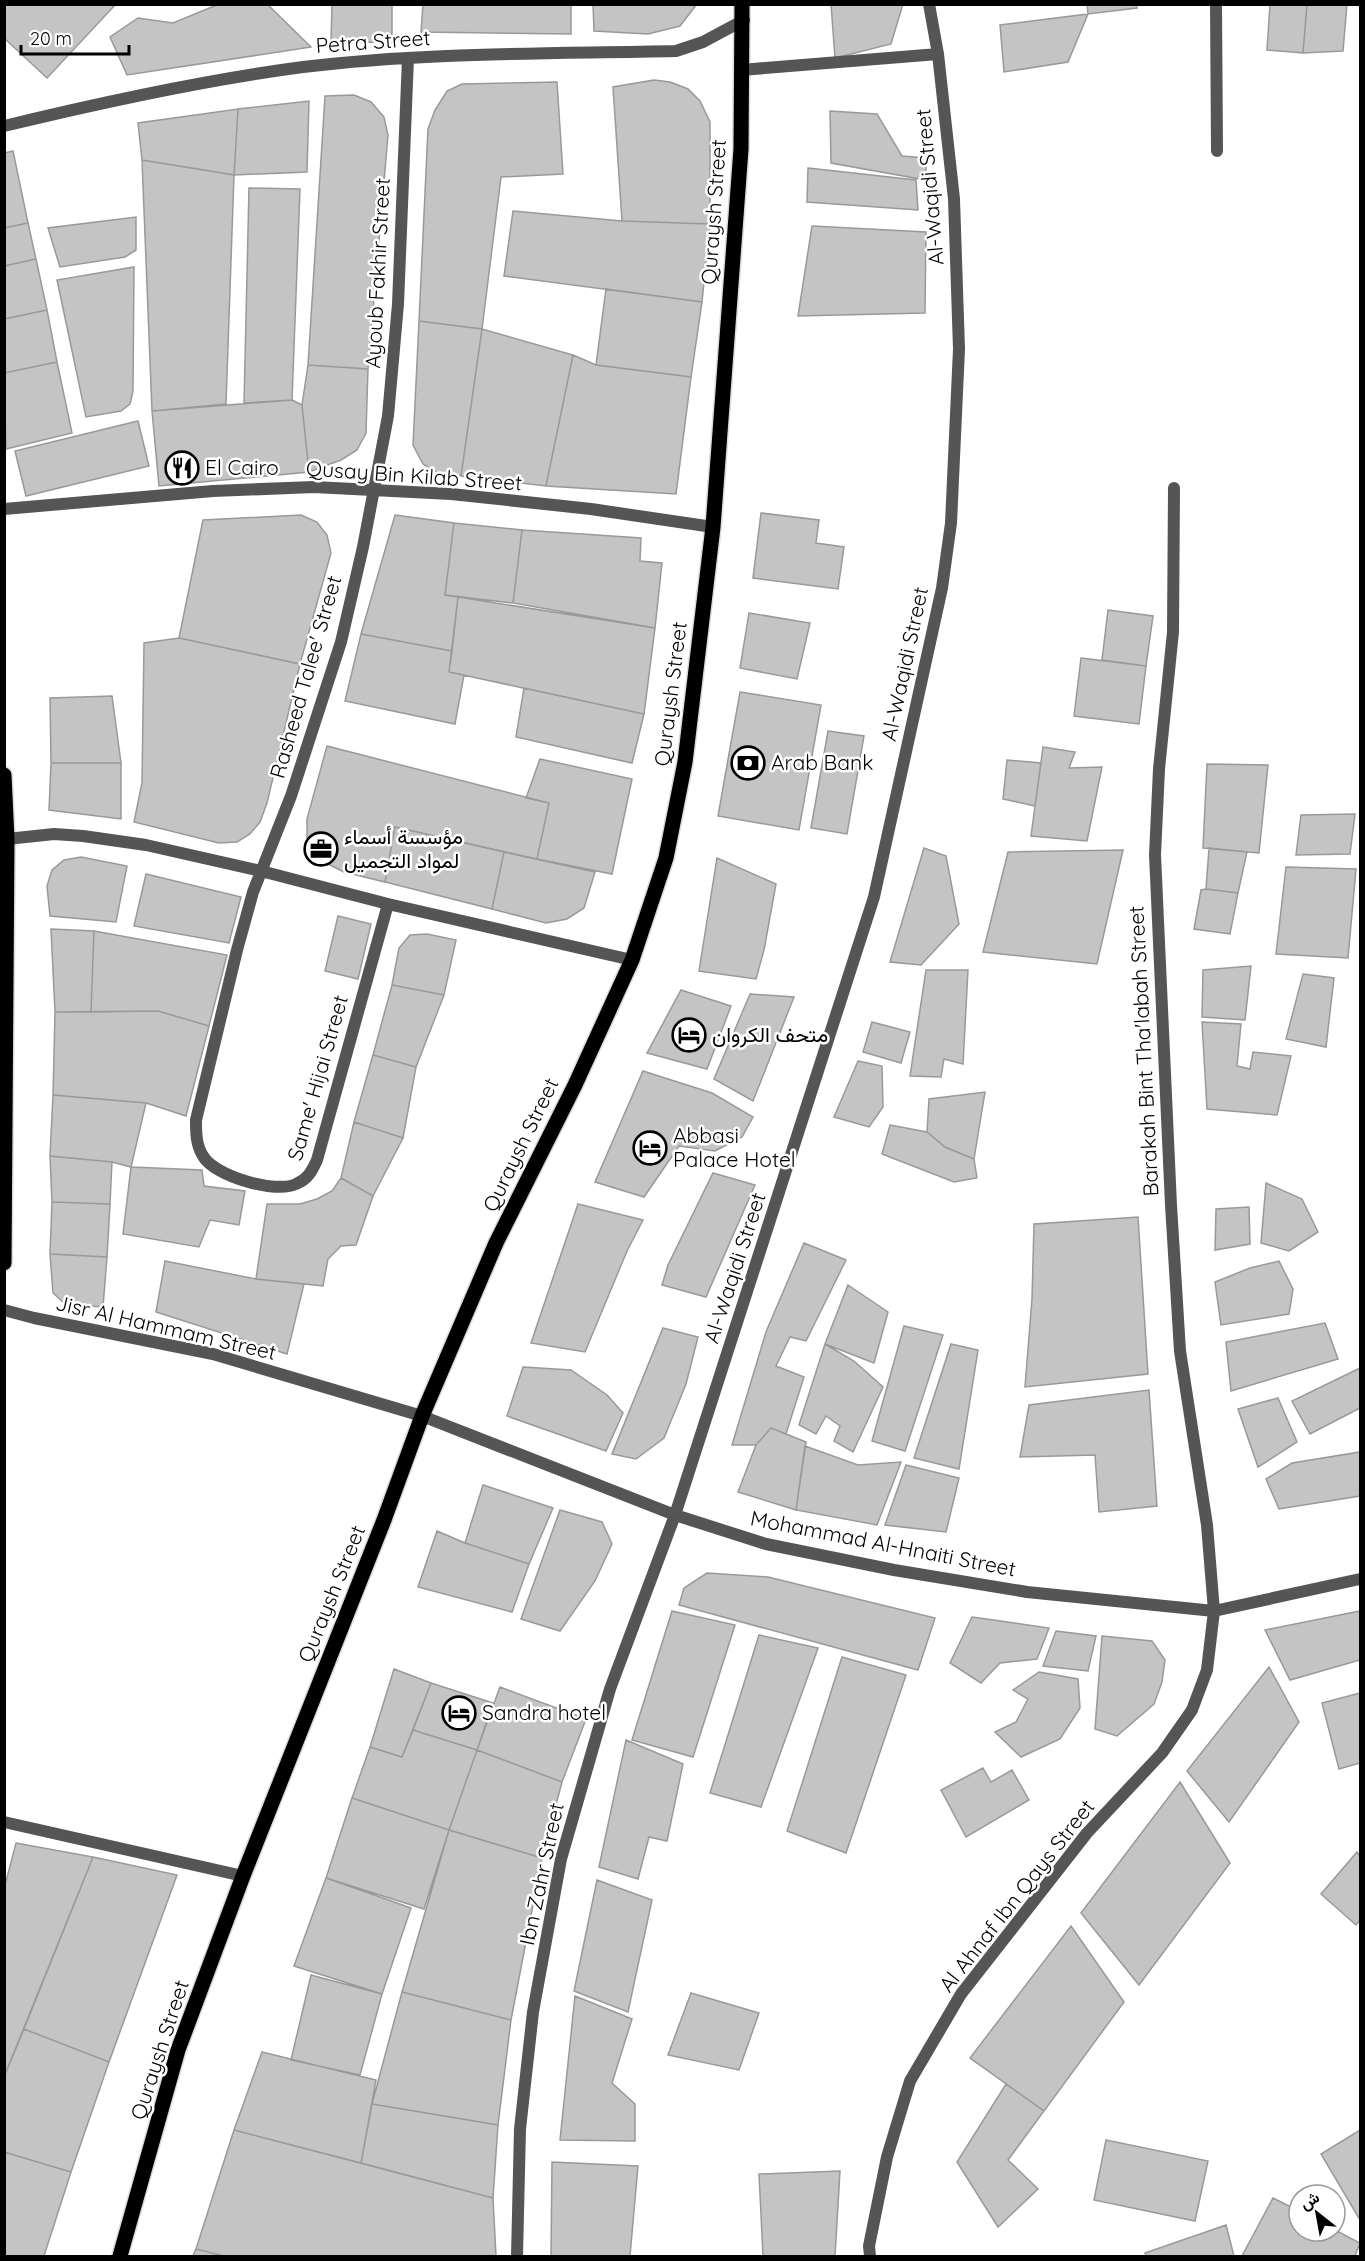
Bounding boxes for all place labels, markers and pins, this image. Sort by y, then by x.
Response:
restaurant icon: El Cairo [164,450,200,486]
place label: El Cairo [205,454,279,480]
bank icon: Arab Bank [730,745,766,781]
place label: Arab Bank [771,749,873,775]
place label: مؤسسة أسماء لمواد التجميل [344,823,463,874]
office icon: مؤسسة أسماء لمواد التجميل [303,831,339,867]
hotel icon: متحف الكروان [671,1017,707,1053]
place label: متحف الكروان [712,1021,828,1048]
place label: Abbasi Palace Hotel [673,1122,796,1172]
hotel icon: Abbasi Palace Hotel [632,1130,668,1166]
hotel icon: Sandra hotel [441,1695,477,1731]
place label: Sandra hotel [482,1699,606,1725]

